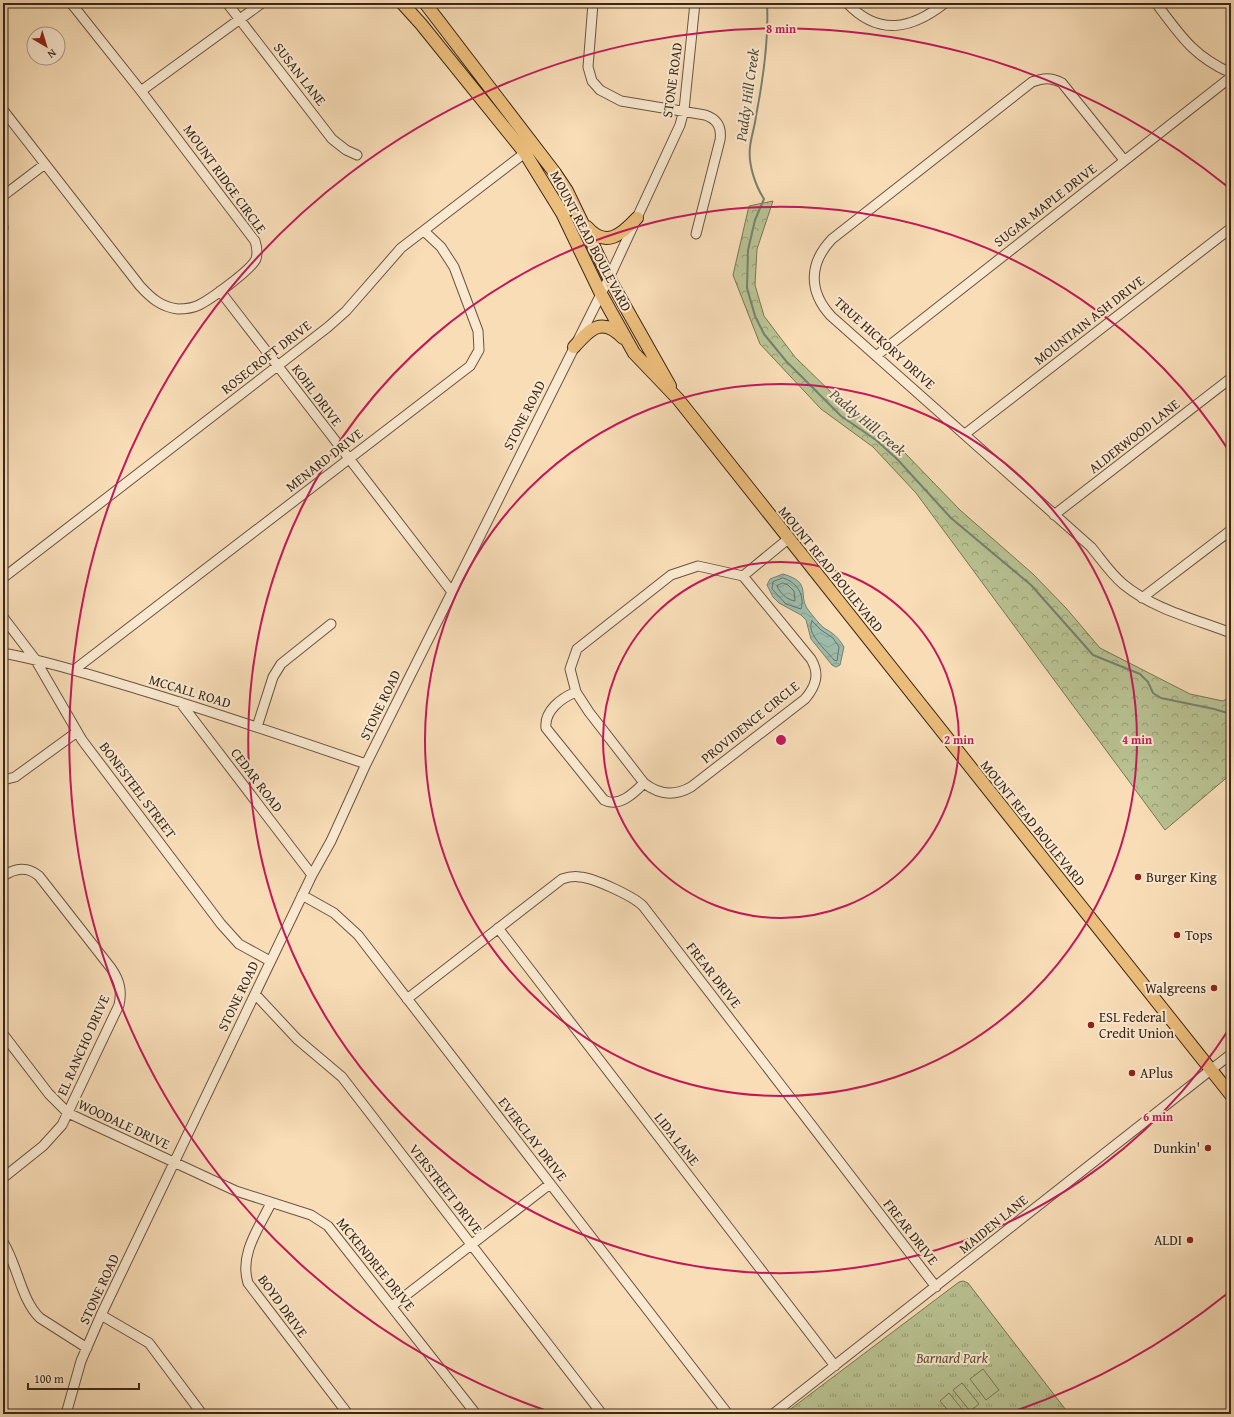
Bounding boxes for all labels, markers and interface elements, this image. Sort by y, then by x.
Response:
text: 8 min [766,20,796,37]
north arrow [26,26,66,66]
street label: SUSAN LANE [269,38,331,110]
street label: STONE ROAD [657,41,687,119]
text: N [44,45,60,63]
water label: Paddy Hill Creek [730,47,764,144]
street label: MOUNT RIDGE CIRCLE [179,121,271,237]
street label: SUGAR MAPLE DRIVE [989,158,1101,252]
street label: MOUNT READ BOULEVARD [545,167,637,315]
street label: MOUNTAIN ASH DRIVE [1030,270,1148,370]
street label: TRUE HICKORY DRIVE [830,292,940,394]
street label: ROSECROFT DRIVE [217,315,315,399]
street label: KOHL DRIVE [287,360,347,430]
street label: STONE ROAD [498,377,550,453]
water label: Paddy Hill Creek [825,383,911,460]
street label: ALDERWOOD LANE [1084,394,1184,478]
street label: MENARD DRIVE [281,424,367,496]
street label: MOUNT READ BOULEVARD [774,502,888,636]
street label: STONE ROAD [354,667,406,743]
street label: MCCALL ROAD [147,669,233,713]
street label: PROVIDENCE CIRCLE [697,676,803,768]
text: 2 min [944,731,974,748]
text: 4 min [1122,731,1152,748]
centre of rings [774,733,788,747]
street label: BONESTEEL STREET [95,738,181,843]
street label: CEDAR ROAD [226,744,288,816]
street label: MOUNT READ BOULEVARD [976,756,1090,890]
place label: Burger King [1146,867,1217,887]
marker: Burger King [1133,872,1143,882]
place label: Tops [1185,925,1213,945]
marker: Tops [1172,930,1182,940]
street label: FREAR DRIVE [682,938,746,1012]
street label: STONE ROAD [212,958,264,1034]
place label: Walgreens [1145,978,1206,998]
marker: Walgreens [1209,983,1219,993]
street label: EL RANCHO DRIVE [52,991,114,1099]
place label: ESL Federal Credit Union [1099,1007,1174,1043]
marker: ESL Federal Credit Union [1086,1020,1096,1030]
place label: APlus [1140,1063,1173,1083]
marker: APlus [1127,1068,1137,1078]
street label: EVERCLAY DRIVE [494,1093,572,1185]
street label: WOODALE DRIVE [75,1094,173,1154]
street label: LIDA LANE [650,1108,704,1170]
text: 6 min [1143,1108,1173,1125]
place label: Dunkin' [1154,1138,1200,1158]
street label: VERSTREET DRIVE [404,1140,488,1238]
marker: Dunkin' [1203,1143,1213,1153]
street label: MAIDEN LANE [954,1190,1032,1258]
street label: FREAR DRIVE [879,1195,943,1269]
street label: MCKENDREE DRIVE [332,1213,420,1315]
place label: ALDI [1154,1230,1182,1250]
marker: ALDI [1185,1235,1195,1245]
street label: STONE ROAD [74,1250,124,1328]
street label: BOYD DRIVE [253,1271,313,1341]
park label: Barnard Park [915,1348,988,1368]
scale bar [28,1365,139,1391]
text: 100 m [34,1370,64,1387]

